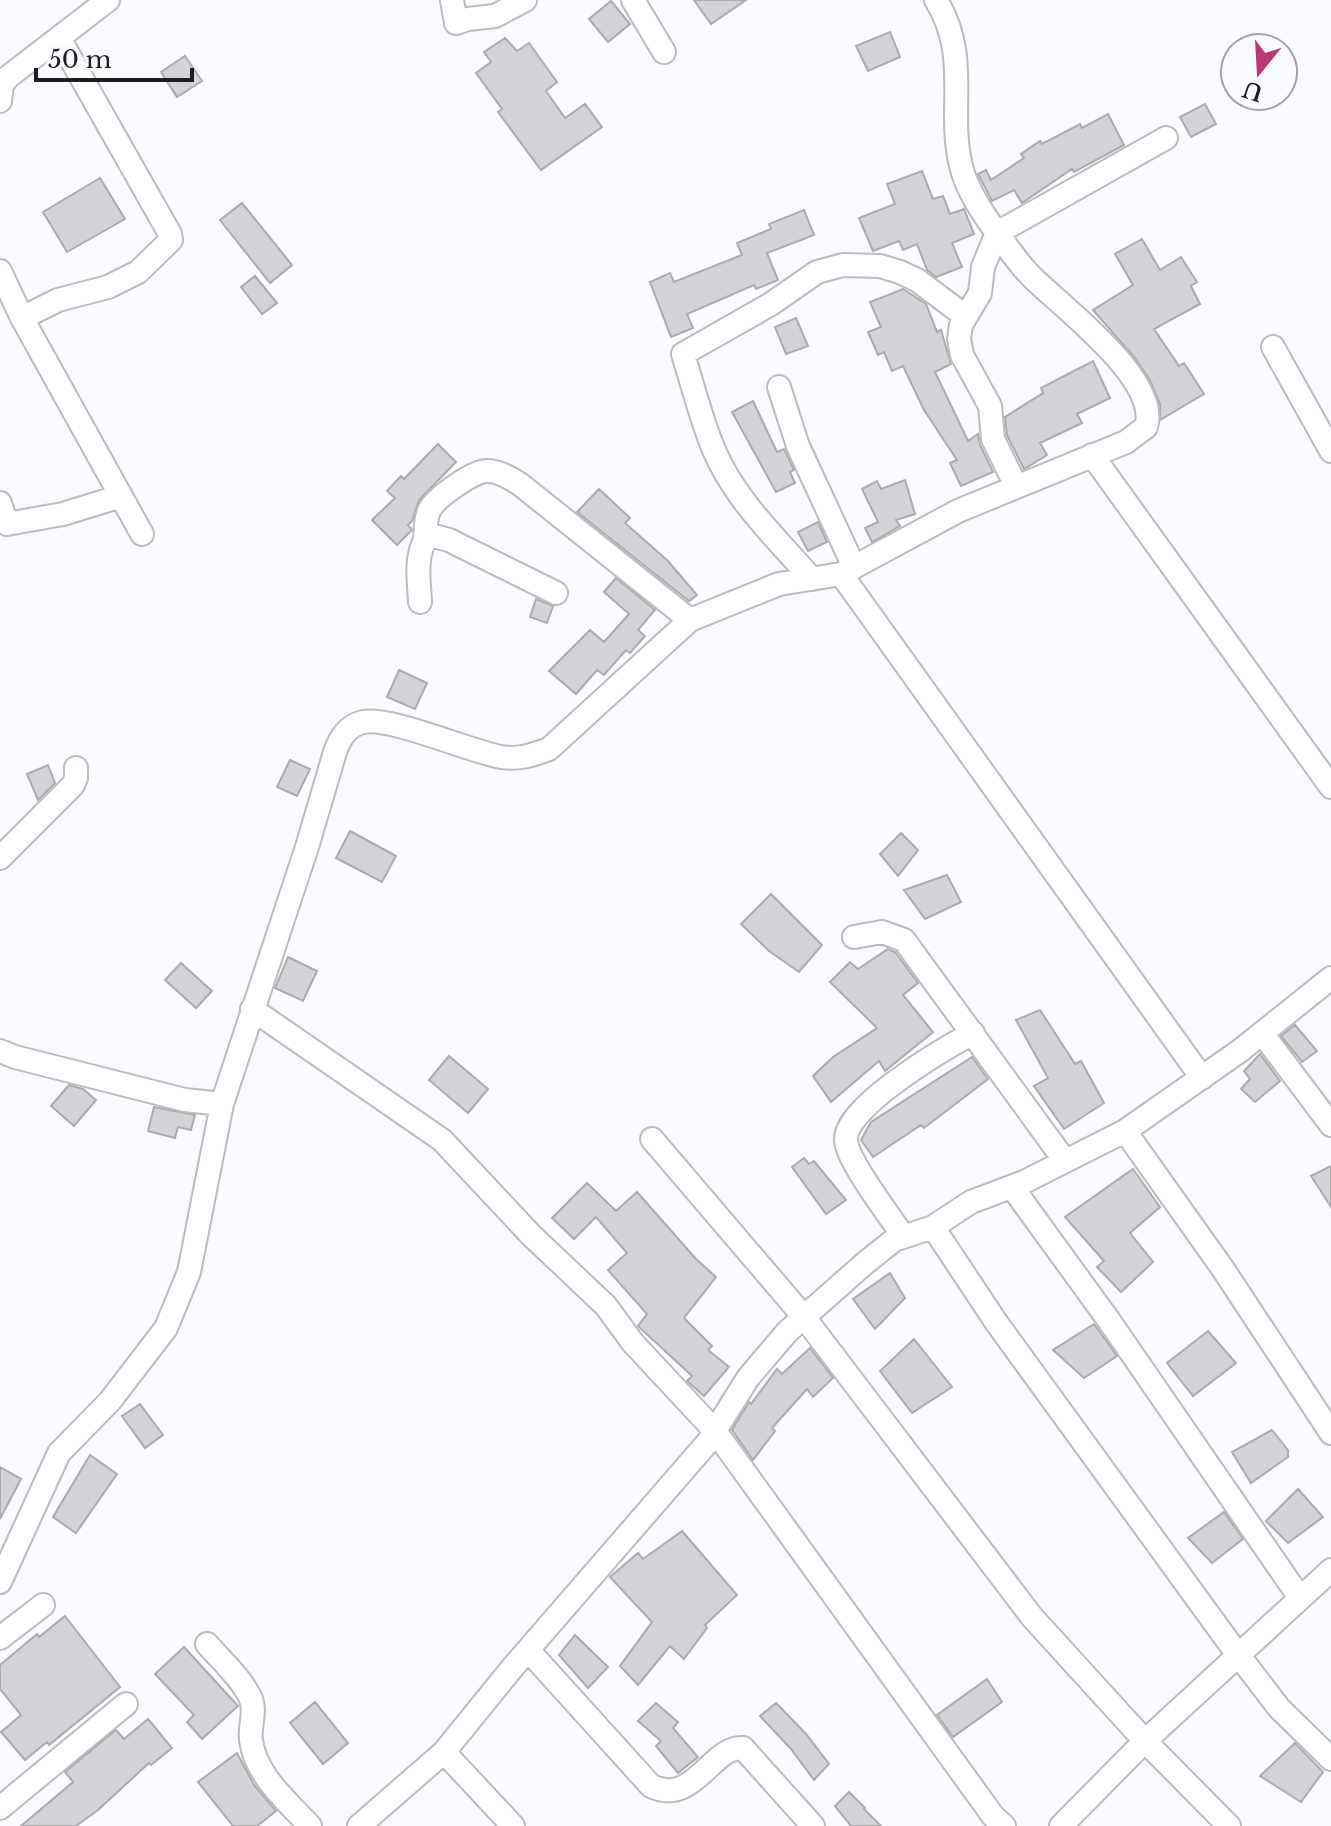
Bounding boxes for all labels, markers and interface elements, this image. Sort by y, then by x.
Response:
scale bar [36,32,192,82]
north arrow [1219,32,1299,112]
text: 50 m [48,45,112,74]
text: U [1239,75,1266,106]

